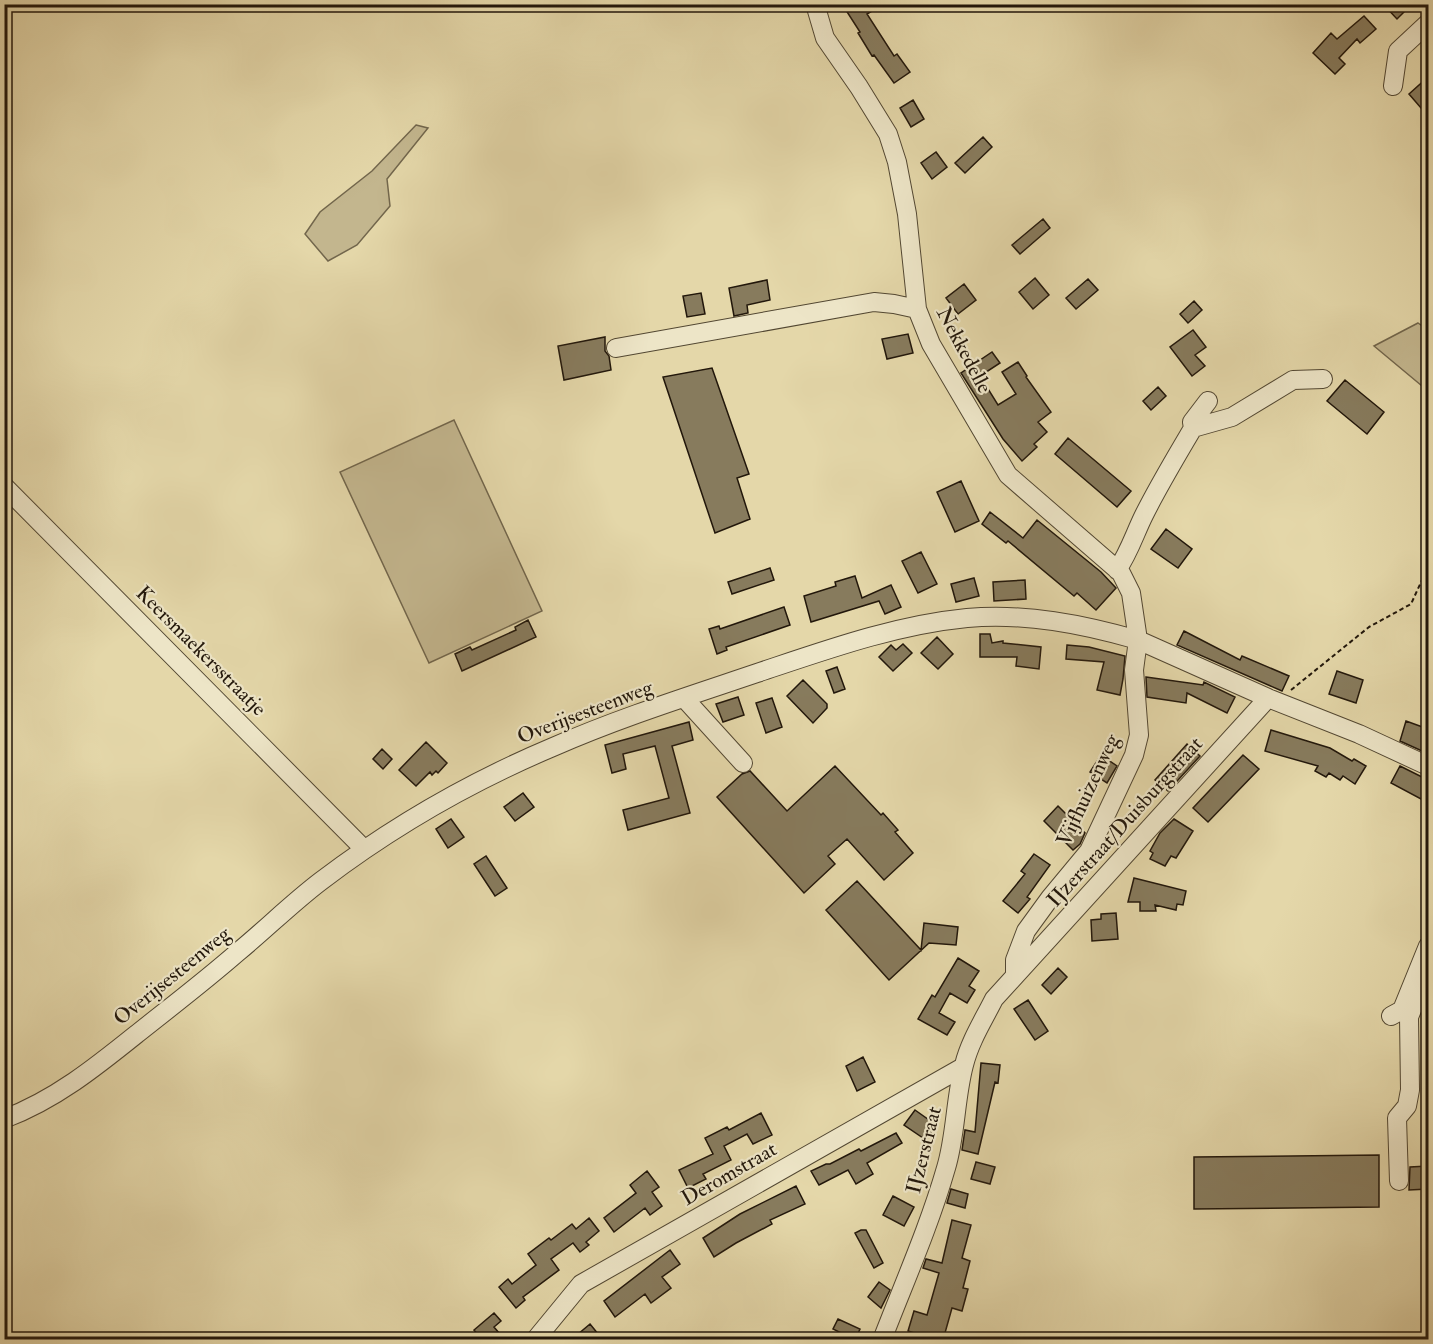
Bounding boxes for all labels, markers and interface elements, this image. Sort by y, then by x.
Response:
street label: Nekkedelle [930,302,998,398]
street label: Keersmaekersstraatje [130,580,272,722]
street label: Overijsesteenweg [513,674,657,750]
street label: Vijfhuizenweg [1050,729,1126,850]
street label: IJzerstraat/Duisburgstraat [1041,731,1209,913]
street label: Overijsesteenweg [108,920,237,1031]
street label: IJzerstraat [900,1103,948,1197]
street label: Deromstraat [676,1136,782,1212]

